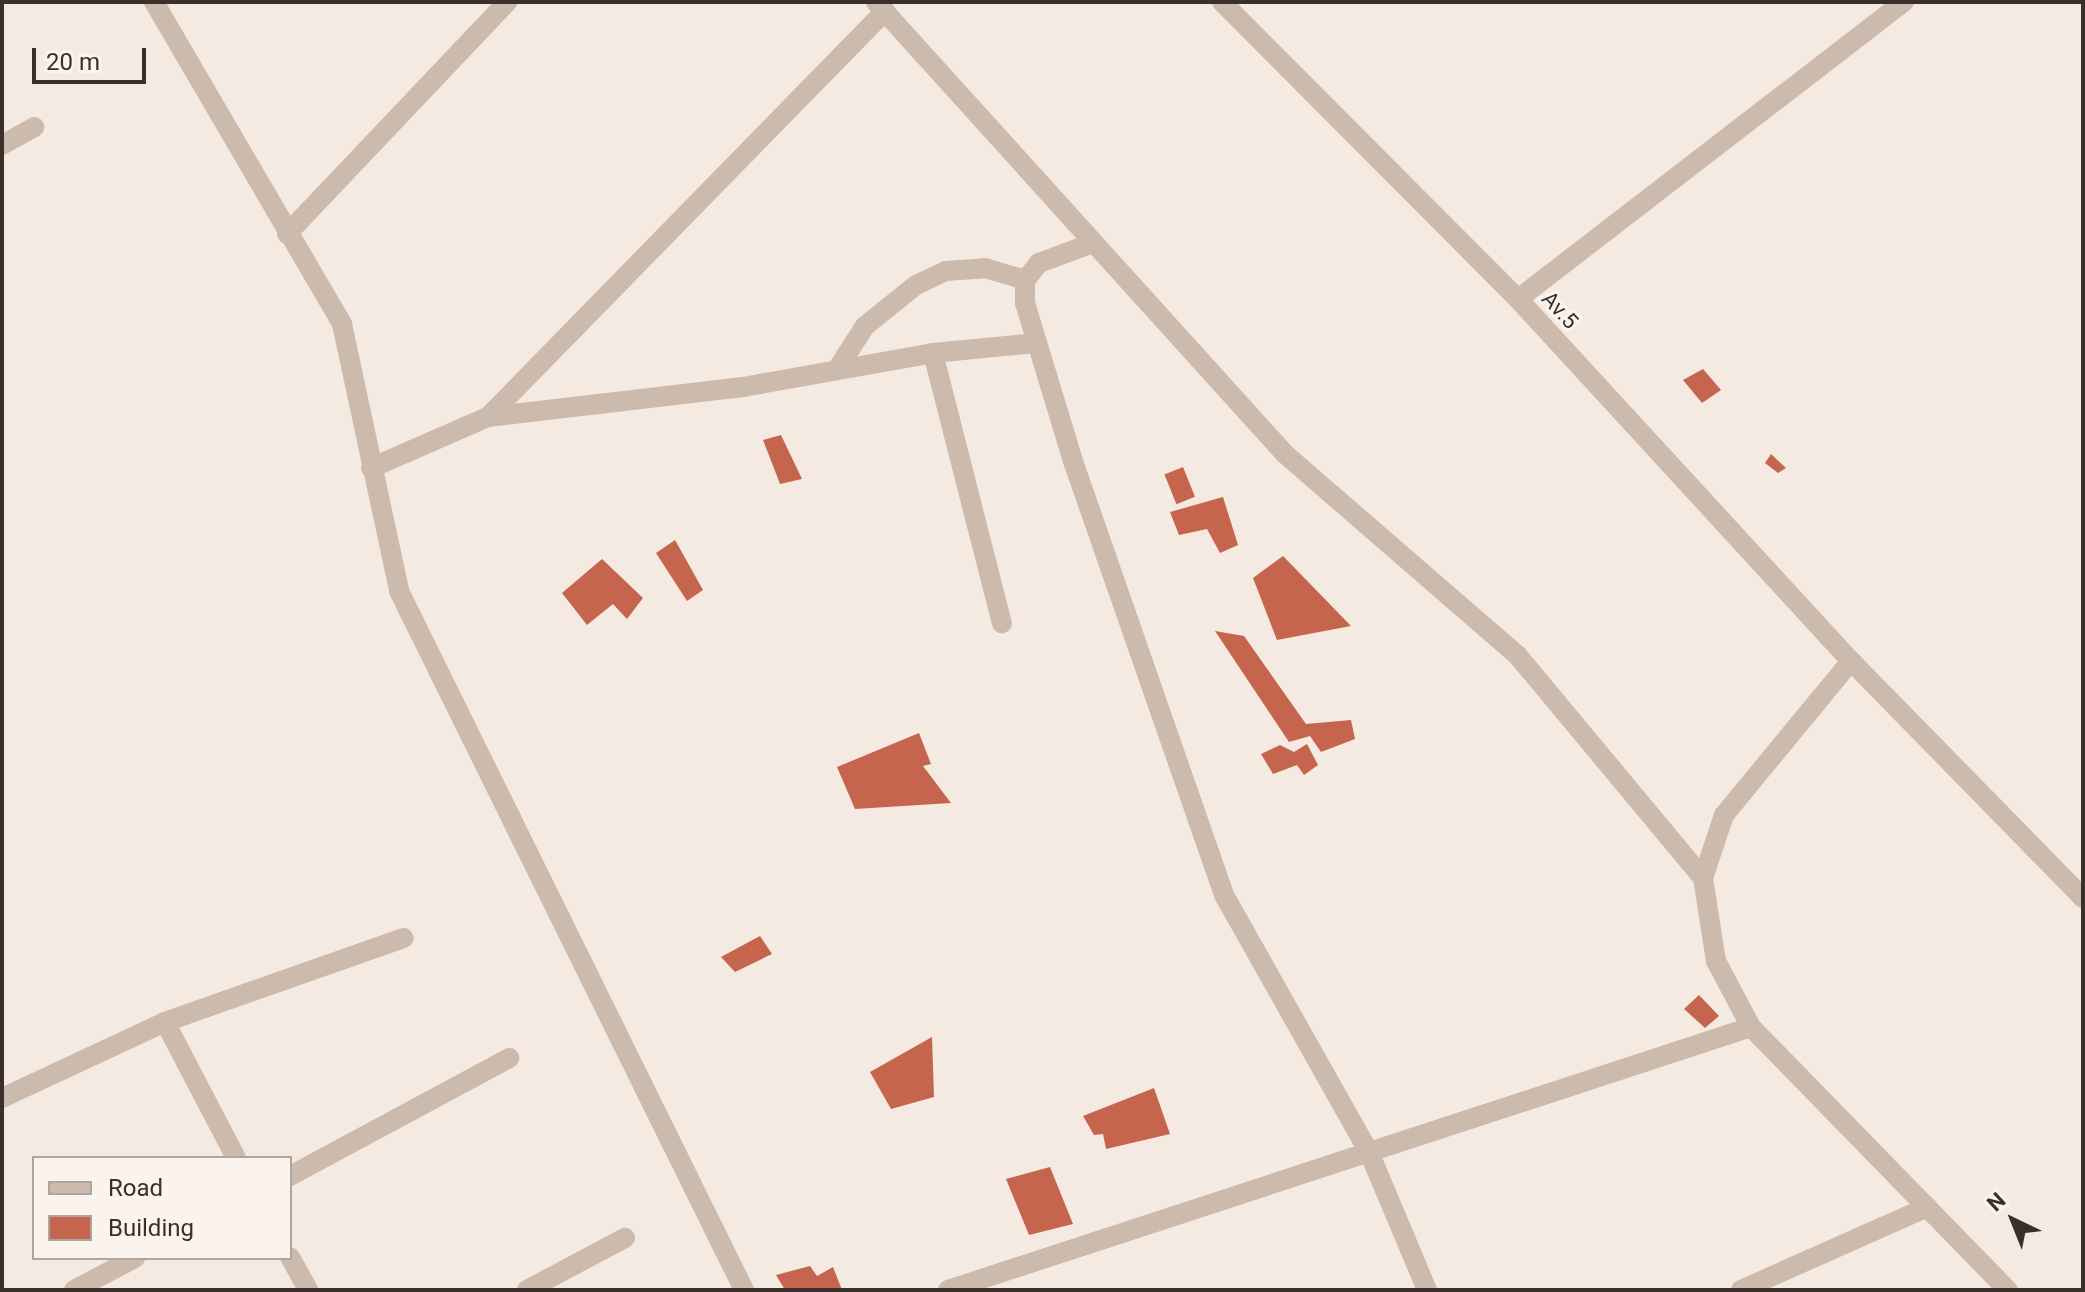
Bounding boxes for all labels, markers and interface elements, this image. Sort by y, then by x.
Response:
scale bar [36,32,150,82]
text: 20 m [46,48,100,76]
street label: Av.5 [1536,286,1584,334]
legend [32,1156,292,1260]
text: Road [108,1174,163,1202]
north arrow [1973,1180,2053,1260]
text: N [1982,1188,2010,1217]
text: Building [108,1214,194,1242]

